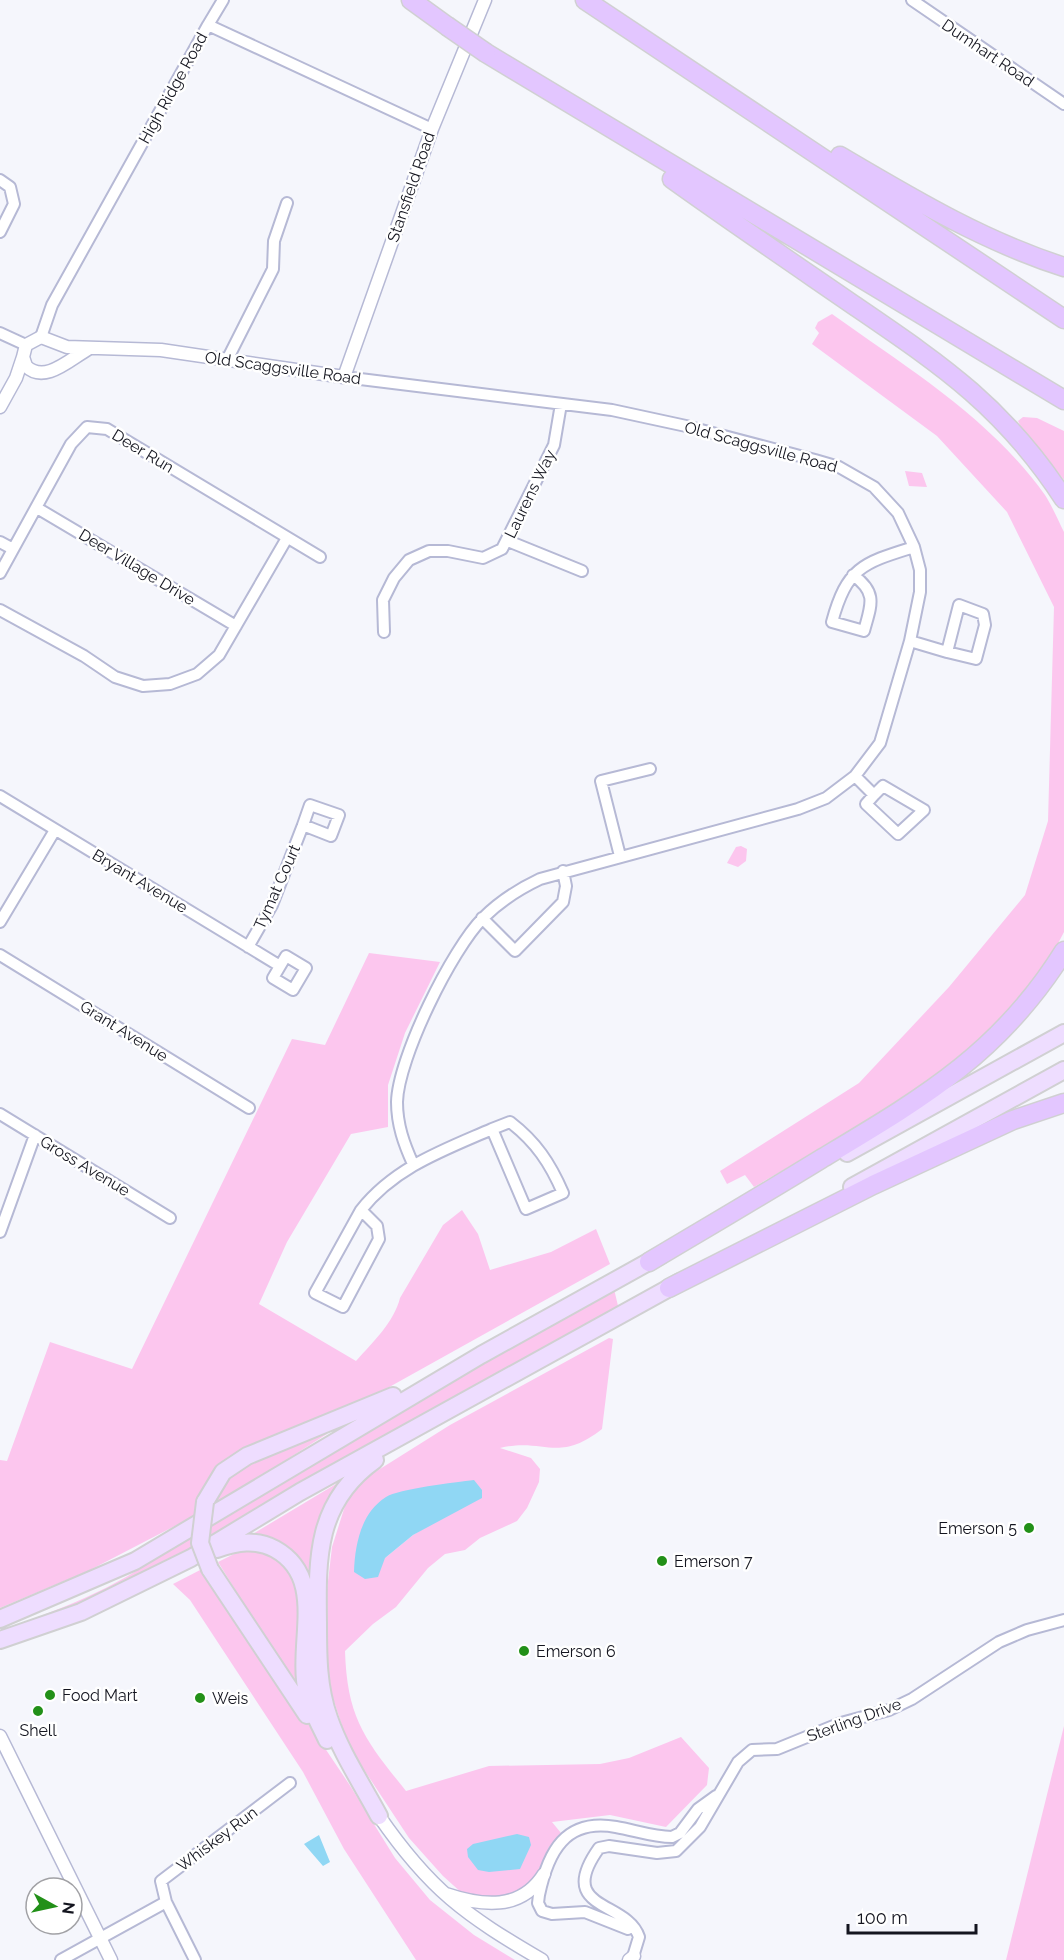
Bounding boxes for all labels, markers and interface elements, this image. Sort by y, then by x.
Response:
street label: Dumhart Road [938,15,1038,91]
street label: High Ridge Road [135,29,211,147]
street label: Stansfield Road [383,130,439,244]
street label: Old Scaggsville Road [204,348,362,388]
street label: Old Scaggsville Road [682,417,840,477]
street label: Deer Run [109,425,177,477]
street label: Laurens Way [500,446,560,541]
street label: Deer Village Drive [75,525,199,609]
street label: Tymat Court [250,841,304,932]
street label: Bryant Avenue [89,845,191,917]
street label: Grant Avenue [77,996,171,1066]
street label: Gross Avenue [37,1132,133,1200]
place label: Emerson 5 [938,1519,1017,1538]
marker: Emerson 5 [1022,1521,1036,1535]
place label: Emerson 7 [674,1552,753,1571]
marker: Emerson 7 [655,1554,669,1568]
place label: Emerson 6 [536,1642,616,1661]
marker: Emerson 6 [517,1644,531,1658]
place label: Food Mart [62,1686,138,1705]
marker: Food Mart [43,1688,57,1702]
place label: Weis [212,1689,249,1708]
marker: Weis [193,1691,207,1705]
street label: Sterling Drive [804,1694,904,1746]
marker: Shell [31,1704,45,1718]
place label: Shell [19,1721,57,1740]
street label: Whiskey Run [173,1803,261,1875]
north arrow [24,1876,84,1936]
scale bar [848,1897,976,1935]
text: N [58,1901,79,1915]
text: 100 m [857,1907,908,1928]

